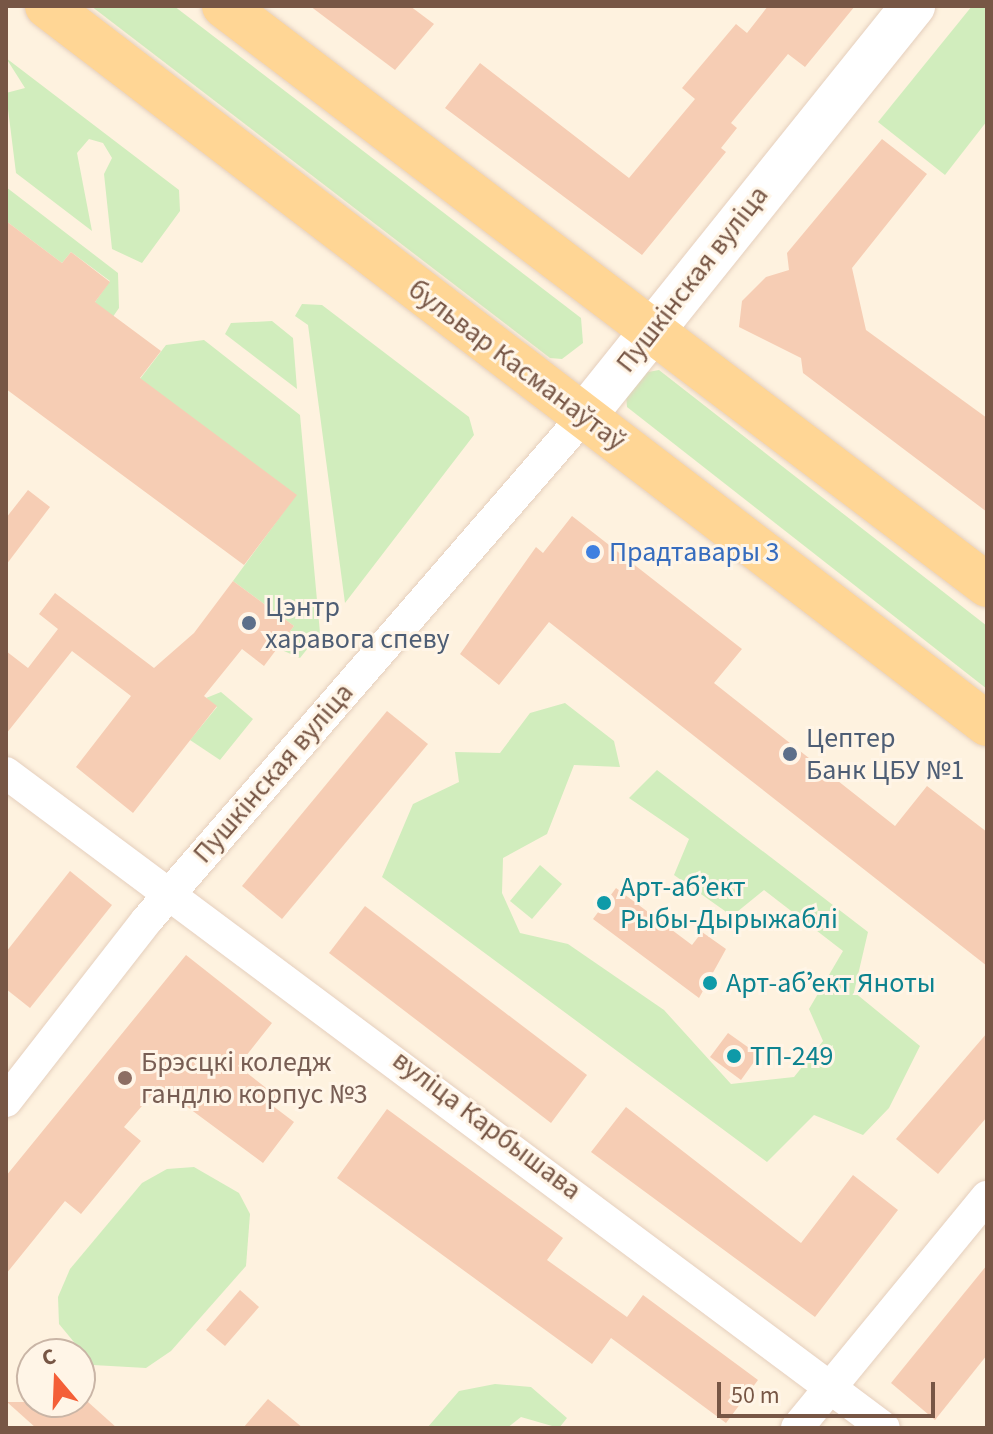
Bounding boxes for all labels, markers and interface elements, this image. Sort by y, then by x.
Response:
street label: Пушкінская вуліца [609,179,775,379]
street label: бульвар Касманаўтаў [402,272,632,458]
place label: Прадтавары 3 [609,535,780,569]
marker: Прадтавары 3 [584,543,602,561]
place label: Цэнтр харавога спеву [265,590,450,656]
marker: Цэнтр харавога спеву [240,614,258,632]
street label: Пушкінская вуліца [186,676,360,870]
place label: Цептер Банк ЦБУ №1 [806,721,964,787]
marker: Цептер Банк ЦБУ №1 [781,745,799,763]
place label: Арт-абʼект Рыбы-Дырыжаблі [620,870,838,936]
marker: Арт-абʼект Рыбы-Дырыжаблі [595,894,613,912]
place label: Арт-абʼект Яноты [726,966,936,1000]
marker: Арт-абʼект Яноты [701,974,719,992]
place label: ТП-249 [750,1039,834,1073]
street label: вуліца Карбышава [386,1043,588,1207]
place label: Брэсцкі коледж гандлю корпус №3 [141,1045,368,1111]
marker: ТП-249 [725,1047,743,1065]
marker: Брэсцкі коледж гандлю корпус №3 [116,1069,134,1087]
north arrow [16,1338,96,1418]
text: С [38,1340,60,1374]
scale bar [721,1366,939,1416]
text: 50 m [731,1378,780,1413]

